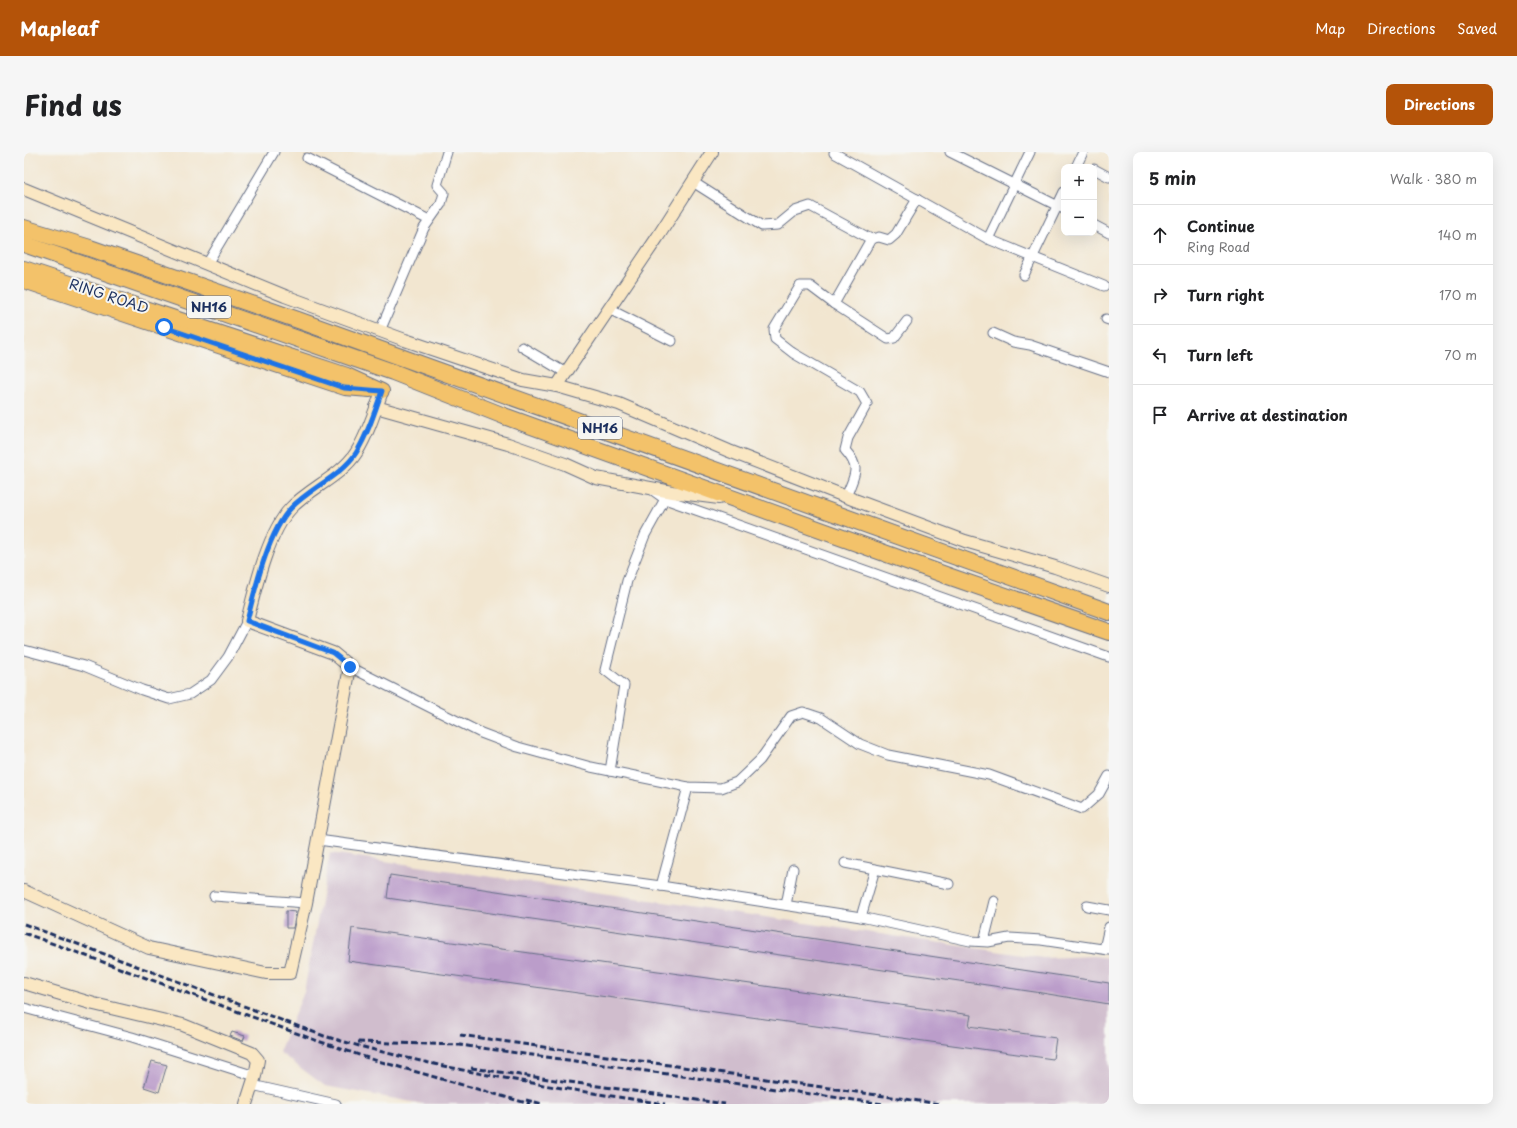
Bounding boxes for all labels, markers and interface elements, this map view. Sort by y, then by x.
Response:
text: Mapleaf [20,14,98,42]
text: Map [1315,18,1345,39]
text: Directions [1367,18,1435,39]
text: Saved [1457,18,1497,39]
text: Find us [24,83,122,126]
button: Directions [1386,84,1493,125]
map controls [1061,164,1097,236]
button: + [1061,164,1097,200]
text: 5 min [1149,165,1196,191]
text: Walk · 380 m [1390,169,1477,188]
button: − [1061,200,1097,236]
text: Continue [1187,214,1255,237]
icon: ahead [1149,224,1171,246]
text: 140 m [1438,225,1477,244]
text: Ring Road [1187,237,1250,256]
street label: RING ROAD [67,273,152,318]
text: Turn right [1187,283,1264,306]
icon: right [1149,284,1171,306]
text: 170 m [1439,285,1477,304]
road number: NH16 [187,296,231,318]
route start [155,318,173,336]
text: Turn left [1187,343,1253,366]
icon: left [1149,344,1171,366]
text: 70 m [1444,345,1477,364]
text: Arrive at destination [1187,403,1348,426]
icon: arrive [1149,404,1171,426]
road number: NH16 [578,417,622,439]
route end [341,658,359,676]

